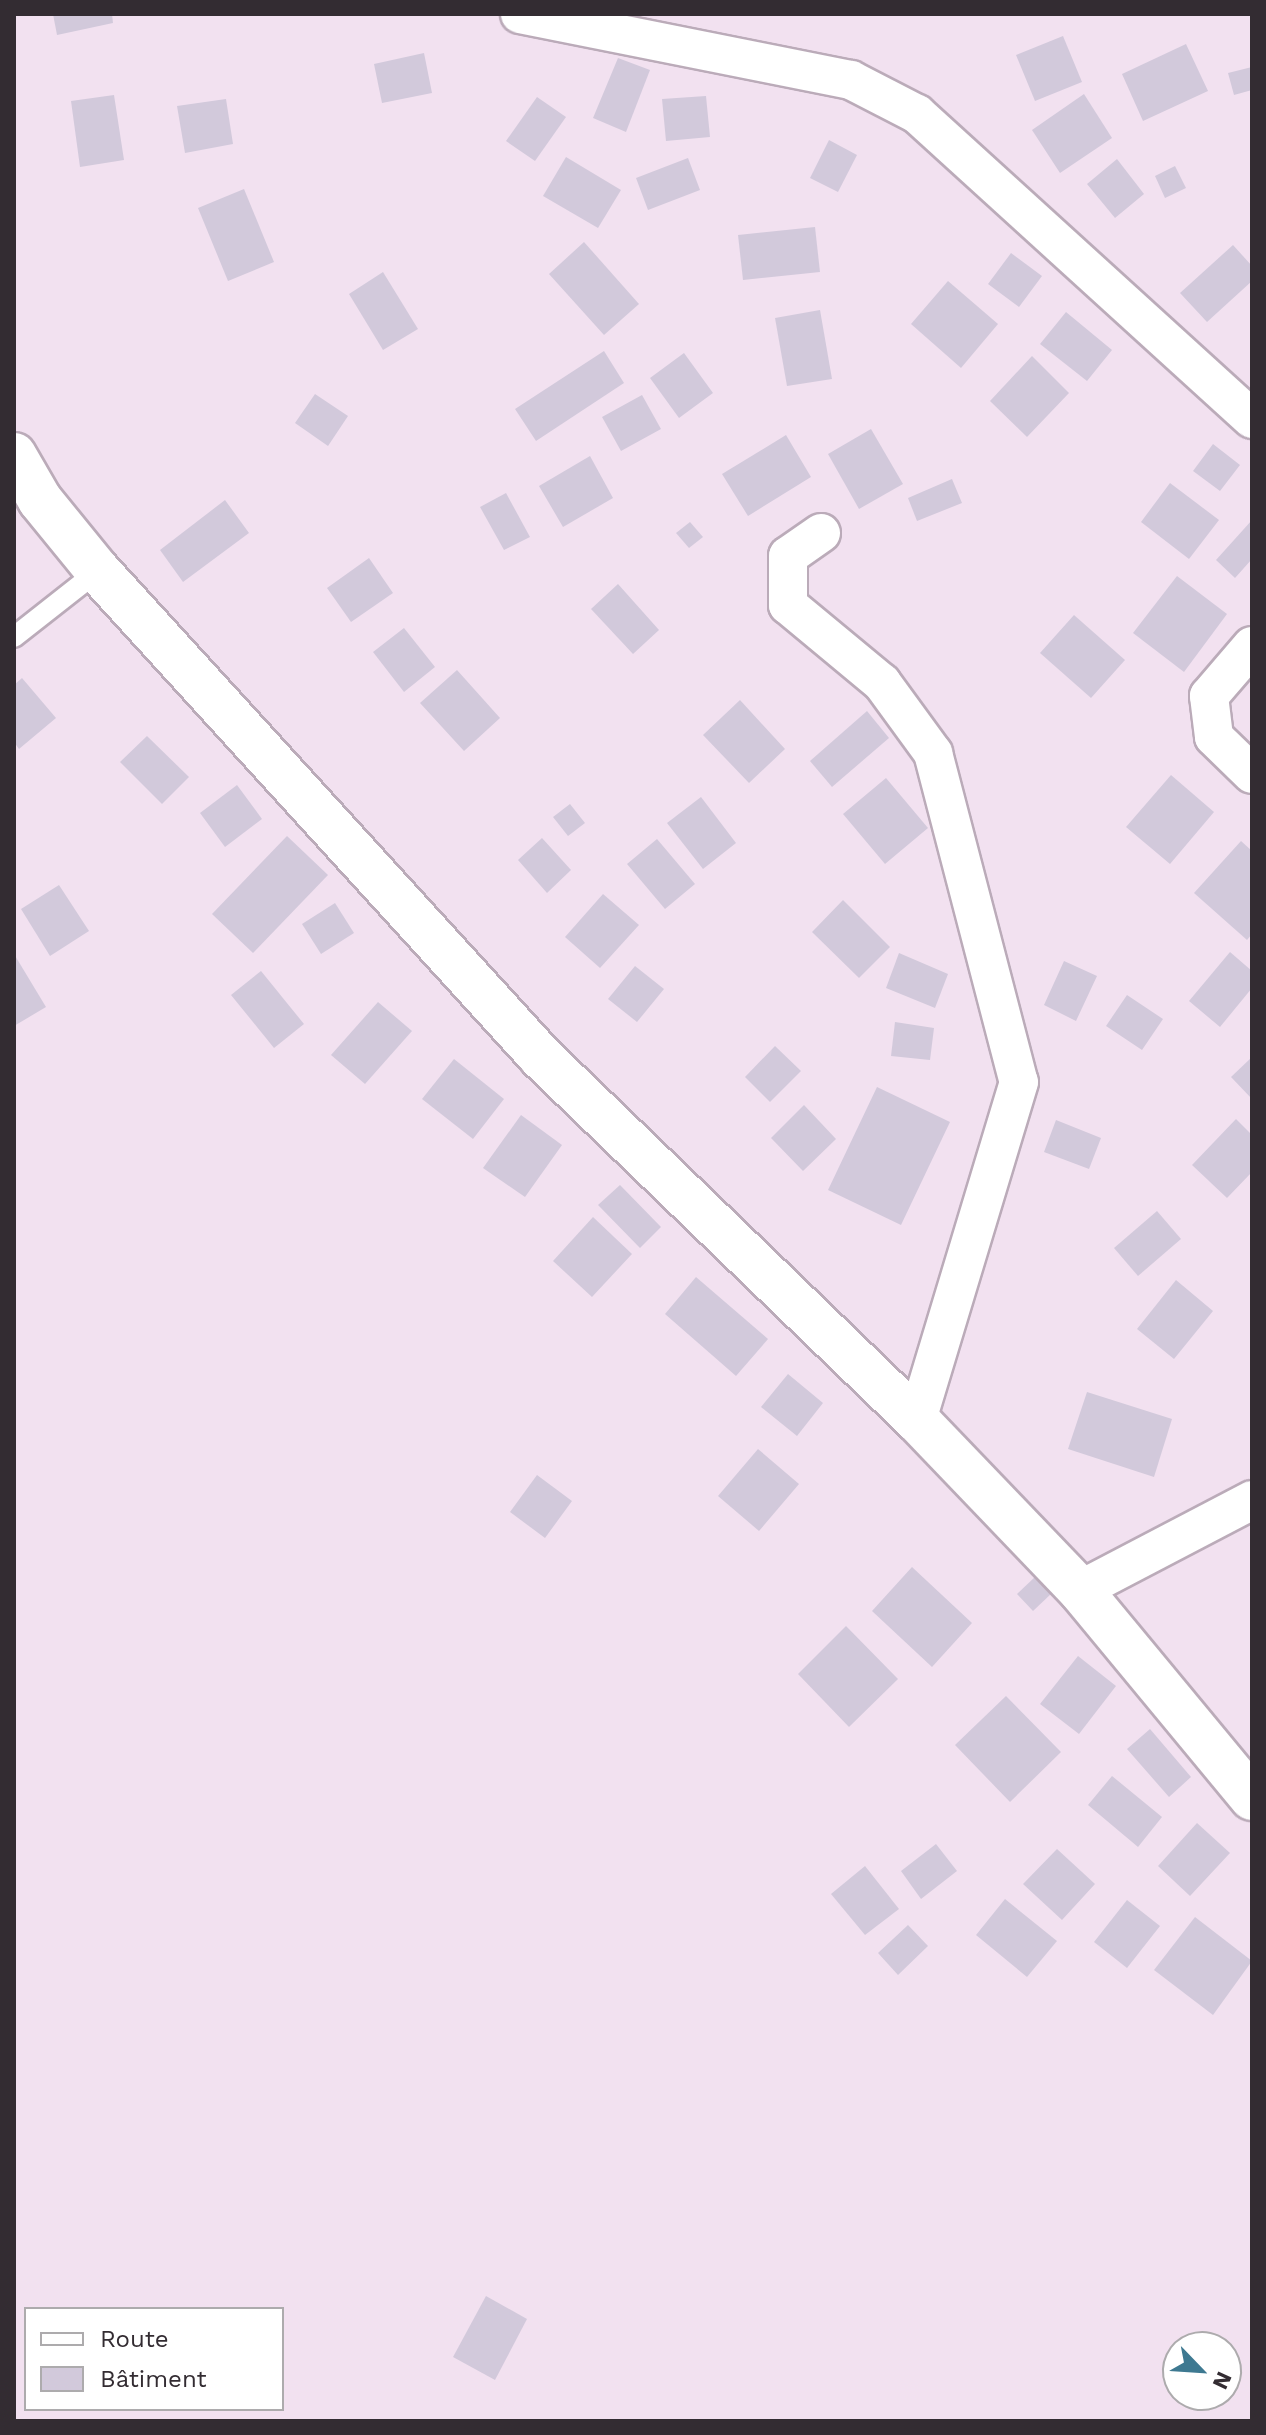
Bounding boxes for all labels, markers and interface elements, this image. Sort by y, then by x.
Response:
legend [24,2307,284,2411]
text: Route [100,2325,169,2353]
north arrow [1162,2331,1242,2411]
text: Bâtiment [100,2365,207,2393]
text: N [1208,2368,1237,2393]

